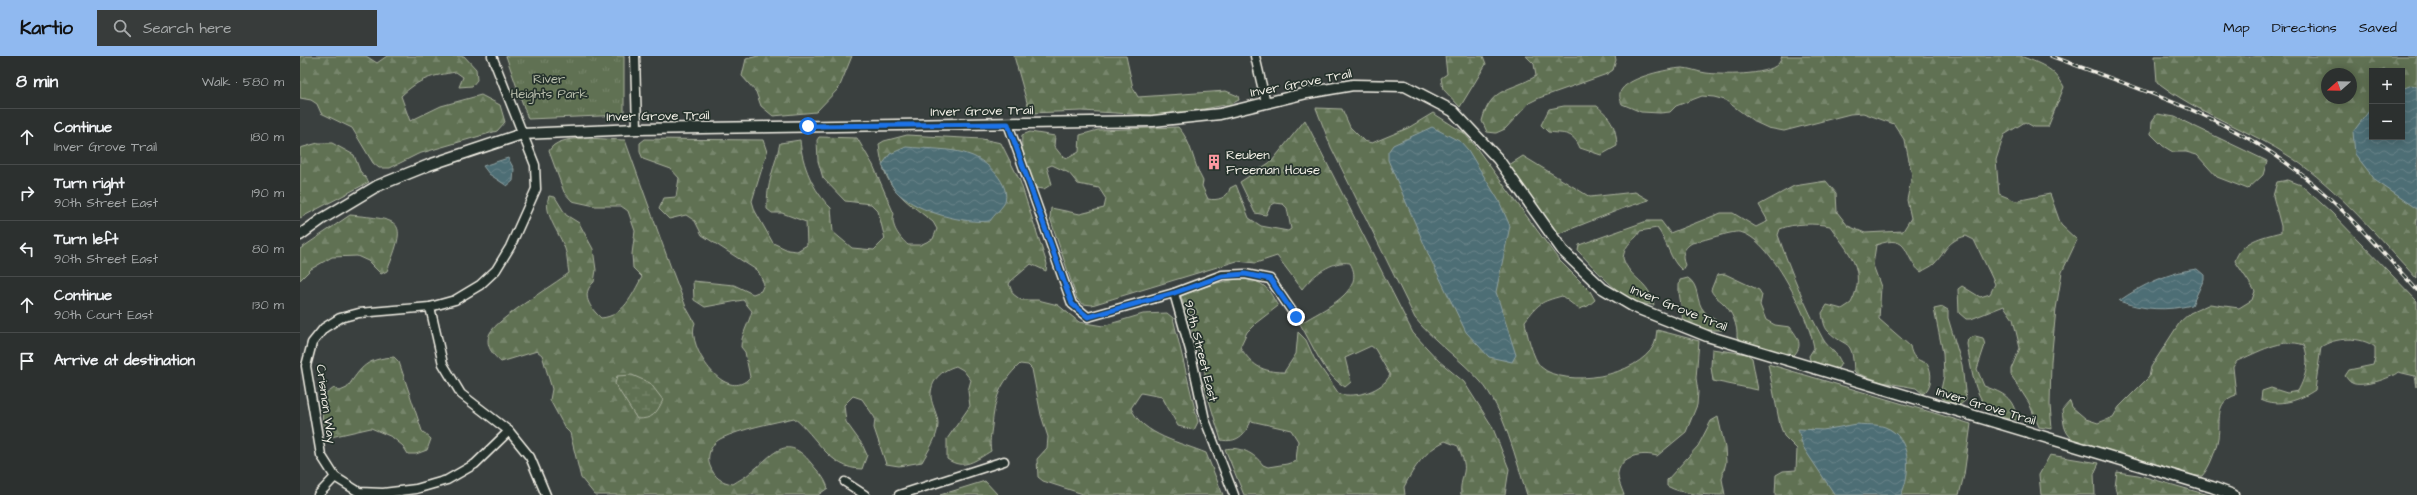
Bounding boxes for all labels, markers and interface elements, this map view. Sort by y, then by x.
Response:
search box [97,10,377,46]
text: Kartio [20,15,73,42]
icon: search [111,17,133,39]
text: Search here [143,18,231,39]
text: Map [2223,18,2250,38]
text: Directions [2272,18,2337,38]
text: Saved [2359,18,2397,38]
street label: Inver Grove Trail [1249,64,1353,102]
north arrow [2321,68,2357,104]
map controls [2369,68,2405,140]
button: + [2369,68,2405,104]
text: 8 min [16,70,58,94]
park label: River Heights Park [510,70,588,104]
text: Walk · 580 m [202,73,284,91]
street label: Inver Grove Trail [930,101,1034,121]
button: − [2369,104,2405,140]
street label: Inver Grove Trail [606,106,710,126]
text: Continue [54,117,112,138]
route start [799,117,817,135]
icon: ahead [16,126,38,148]
text: 180 m [250,128,284,146]
text: Inver Grove Trail [54,138,157,156]
place label: Reuben Freeman House [1226,146,1320,179]
building icon: Reuben Freeman House [1205,153,1223,171]
text: Turn right [54,173,125,194]
icon: right [16,182,38,204]
text: 190 m [251,184,284,202]
text: 90th Street East [54,194,158,212]
text: Turn left [54,229,118,250]
icon: left [16,238,38,260]
text: 80 m [252,240,284,258]
text: 90th Street East [54,250,158,268]
street label: Inver Grove Trail [1628,280,1730,336]
text: Continue [54,285,112,306]
icon: ahead [16,294,38,316]
text: 130 m [252,296,284,314]
street label: 90th Street East [1180,298,1222,404]
text: 90th Court East [54,306,153,324]
route end [1287,308,1305,326]
icon: arrive [16,350,38,372]
text: Arrive at destination [54,350,195,371]
street label: Crismon Way [311,363,340,445]
street label: Inver Grove Trail [1934,382,2038,430]

